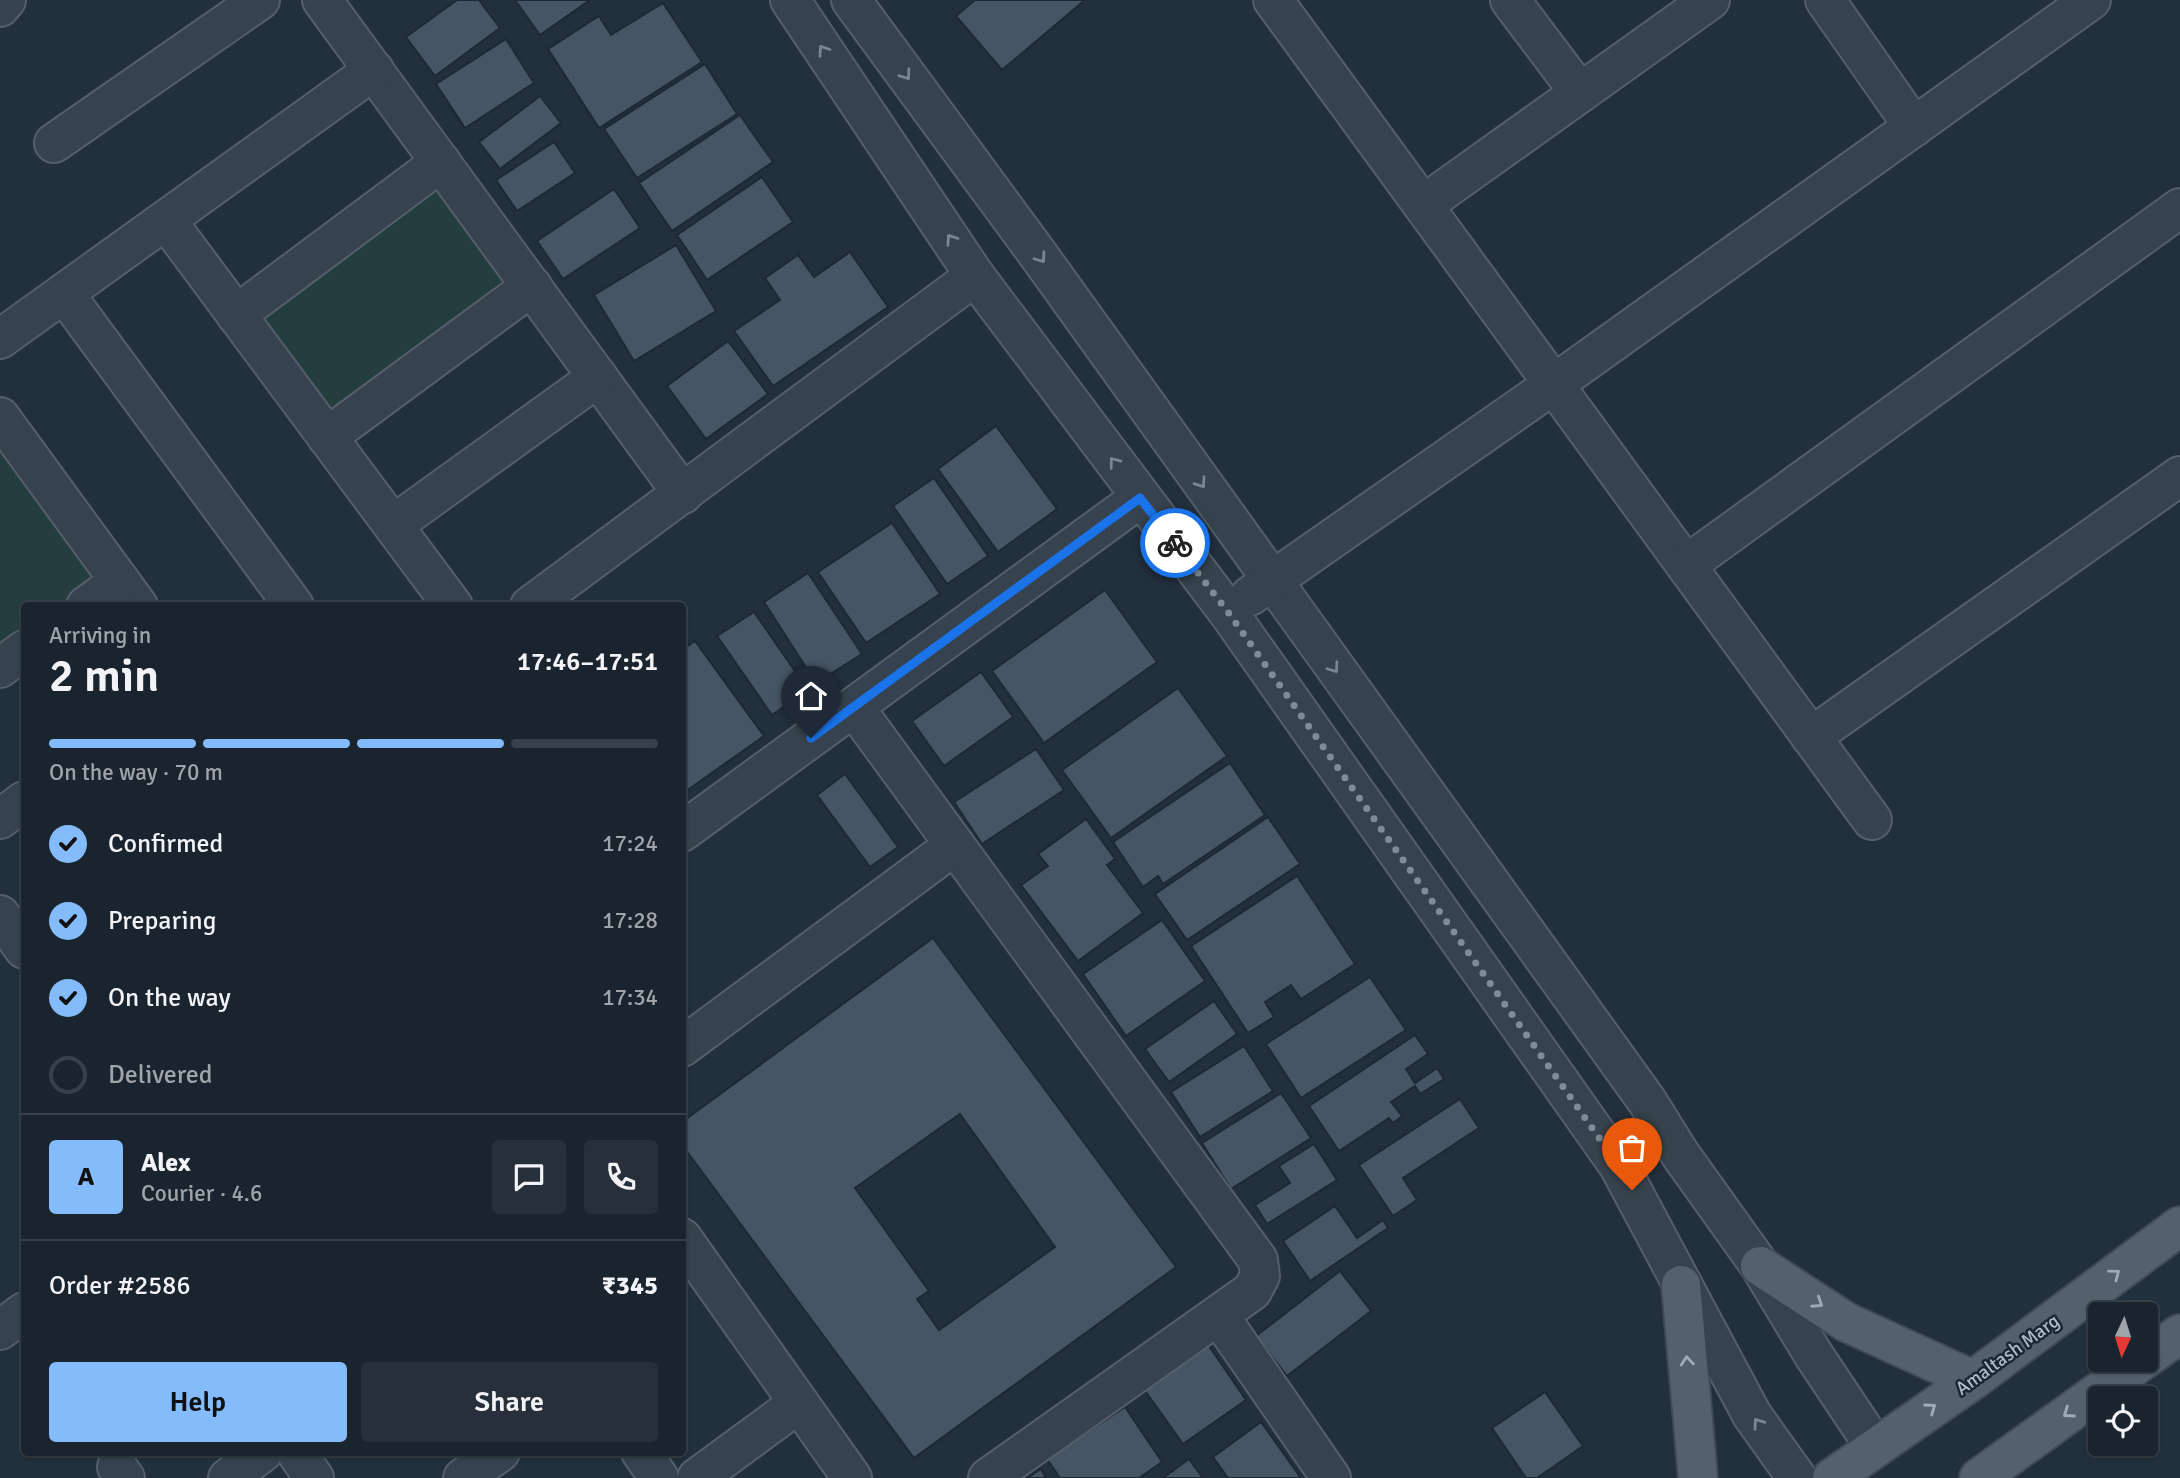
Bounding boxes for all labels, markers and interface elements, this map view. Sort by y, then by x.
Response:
one-way arrow [819,45,832,58]
one-way arrow [898,67,910,80]
one-way arrow [946,234,959,247]
one-way arrow [1032,250,1045,263]
one-way arrow [1109,457,1122,470]
one-way arrow [1193,475,1205,488]
courier [1140,508,1210,578]
icon: bike [1156,524,1194,562]
text: Arriving in [49,621,151,650]
text: 17:46–17:51 [517,646,658,678]
text: 2 min [49,648,159,704]
one-way arrow [1326,660,1338,673]
pin [781,666,841,738]
icon: home [792,677,830,715]
text: On the way · 70 m [49,758,223,787]
icon: check [49,825,87,863]
text: Confirmed [108,828,223,860]
text: 17:24 [602,829,658,858]
icon: check [49,902,87,940]
text: Preparing [108,905,216,937]
text: 17:28 [602,906,658,935]
icon: check [49,979,87,1017]
text: On the way [108,982,231,1014]
text: 17:34 [602,983,658,1012]
text: Delivered [108,1059,213,1091]
pin [1602,1118,1662,1190]
icon: bag [1613,1129,1651,1167]
button: chat [492,1140,566,1214]
button: phone [584,1140,658,1214]
text: Alex [141,1147,191,1179]
text: A [78,1161,94,1193]
text: Courier · 4.6 [141,1179,262,1208]
text: Order #2586 [49,1270,190,1302]
text: ₹345 [602,1270,658,1302]
one-way arrow [2107,1270,2120,1282]
one-way arrow [1810,1295,1823,1308]
north arrow [2088,1302,2158,1372]
map controls [2088,1302,2158,1456]
street label: Amaltash Marg [1951,1309,2064,1401]
one-way arrow [1679,1356,1694,1367]
button: Help [49,1362,347,1442]
button: Share [361,1362,658,1442]
button: locate [2088,1386,2158,1456]
one-way arrow [1923,1404,1936,1416]
one-way arrow [2063,1405,2076,1418]
one-way arrow [1754,1418,1766,1431]

